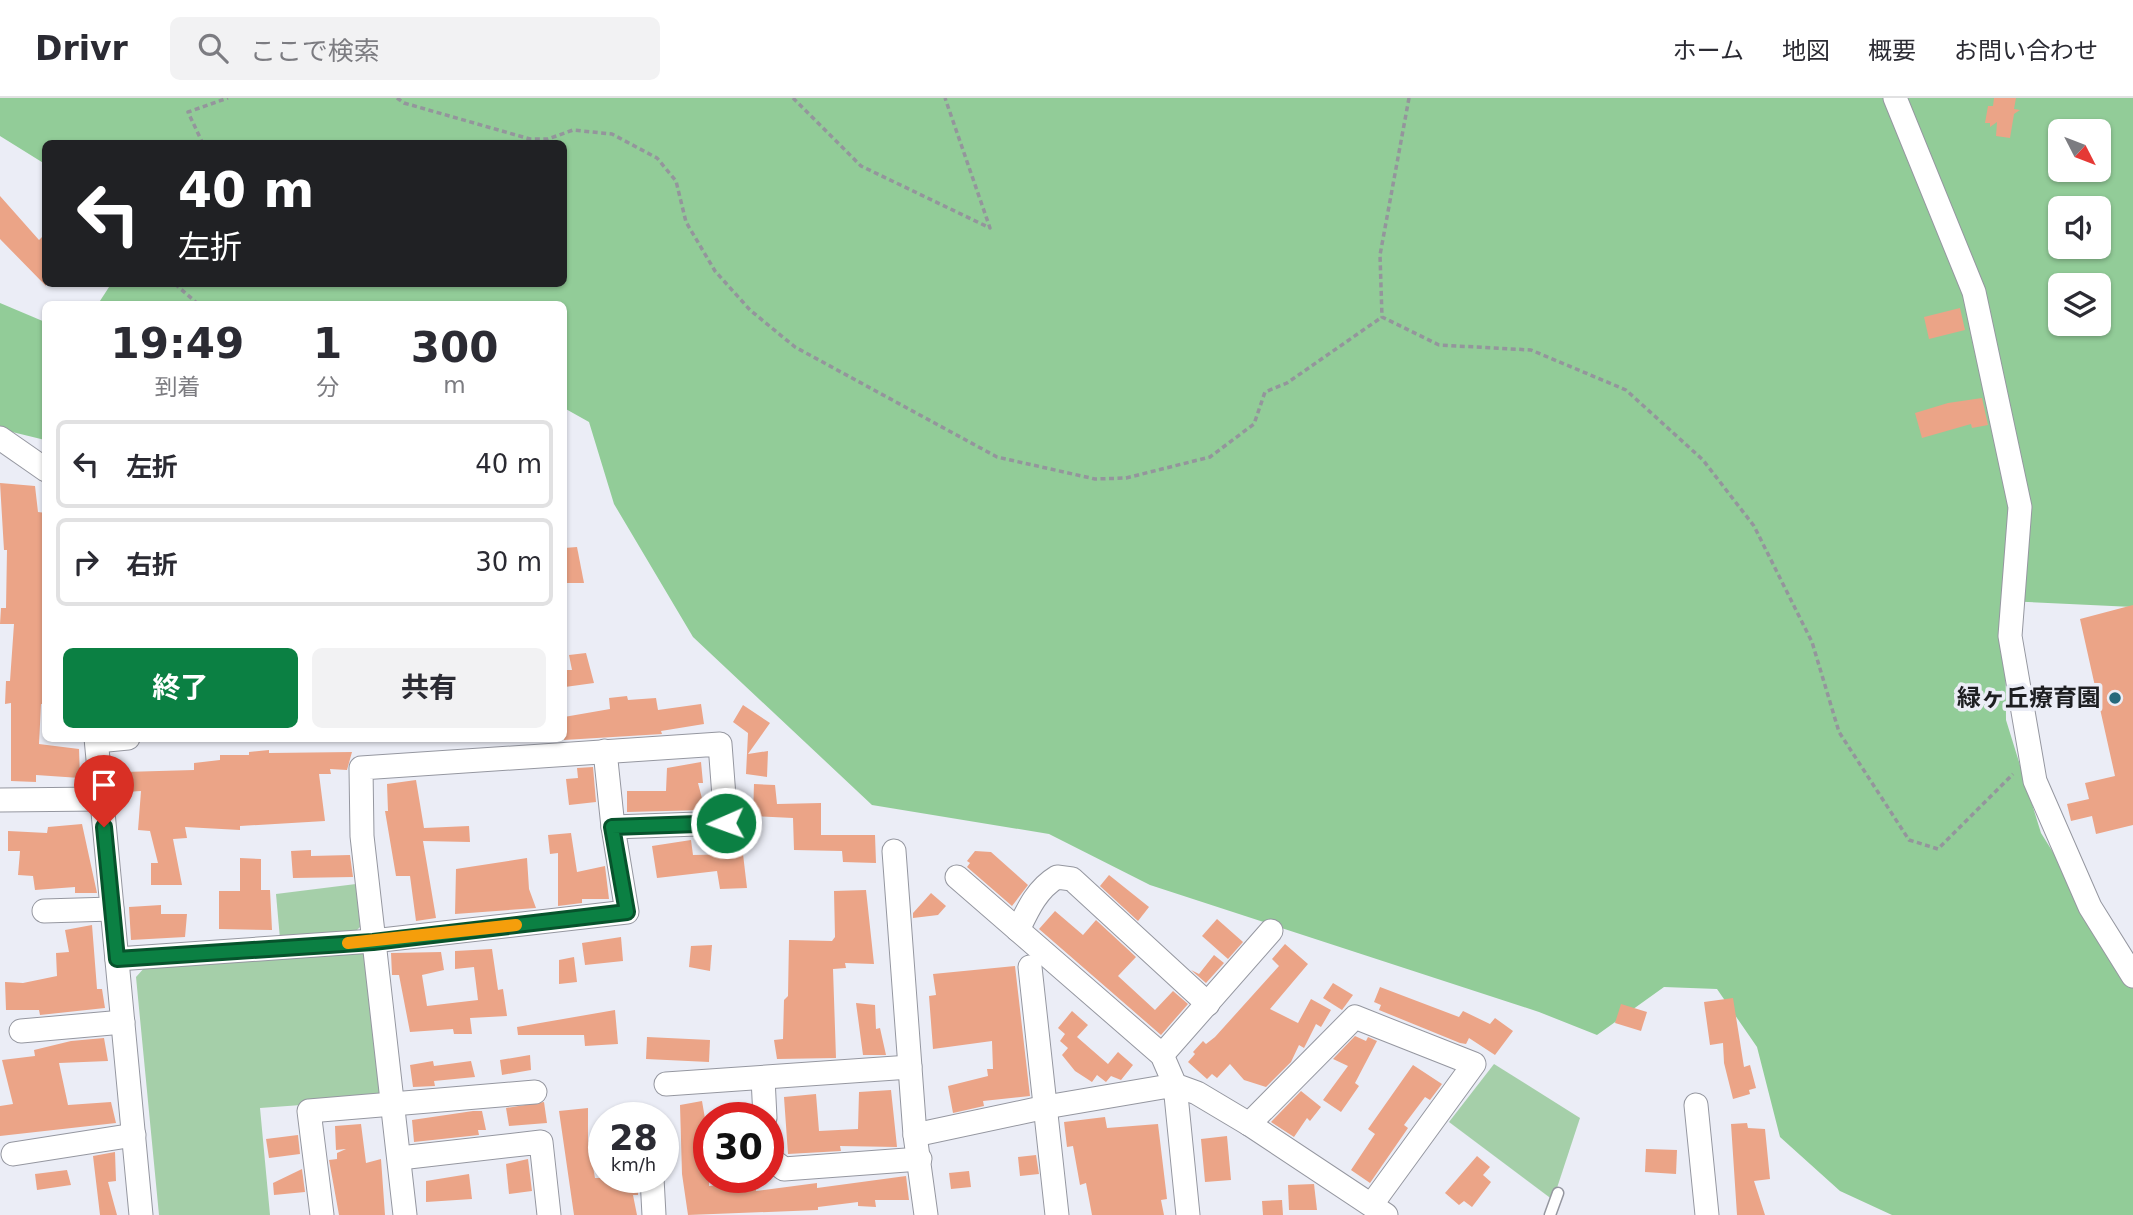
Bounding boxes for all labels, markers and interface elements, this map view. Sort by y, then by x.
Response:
search box [170,17,660,80]
text: Drivr [35,29,128,68]
icon: search [194,29,232,67]
text: ここで検索 [250,36,380,66]
text: ホーム [1673,37,1744,65]
text: 地図 [1782,37,1830,65]
text: 概要 [1868,37,1916,65]
text: お問い合わせ [1954,37,2098,65]
north arrow [2048,119,2110,182]
map controls [2048,119,2111,336]
text: 40 m [178,162,314,219]
icon: left [63,168,154,259]
button: sound [2048,196,2111,259]
text: 左折 [178,228,242,266]
button: layers [2048,273,2111,336]
text: 19:49 [111,319,244,368]
text: 1 [313,319,342,368]
text: 300 [411,323,498,372]
text: m [443,372,466,398]
text: 到着 [154,374,200,400]
text: 分 [316,374,339,400]
icon: left [67,445,105,483]
text: 40 m [475,449,542,479]
text: 左折 [126,452,178,482]
icon: right [67,543,105,581]
text: 30 m [475,547,542,577]
text: 右折 [126,550,178,580]
button: 終了 [63,648,298,728]
button: 共有 [312,648,546,728]
place label: 緑ヶ丘療育園 [1957,684,2101,712]
marker: 緑ヶ丘療育園 [2107,690,2123,706]
pin [74,755,134,827]
icon: arrive [85,766,123,804]
position arrow [689,786,763,860]
speed limit sign: 30 [693,1102,784,1193]
text: 28 [609,1118,658,1158]
text: km/h [611,1154,656,1175]

